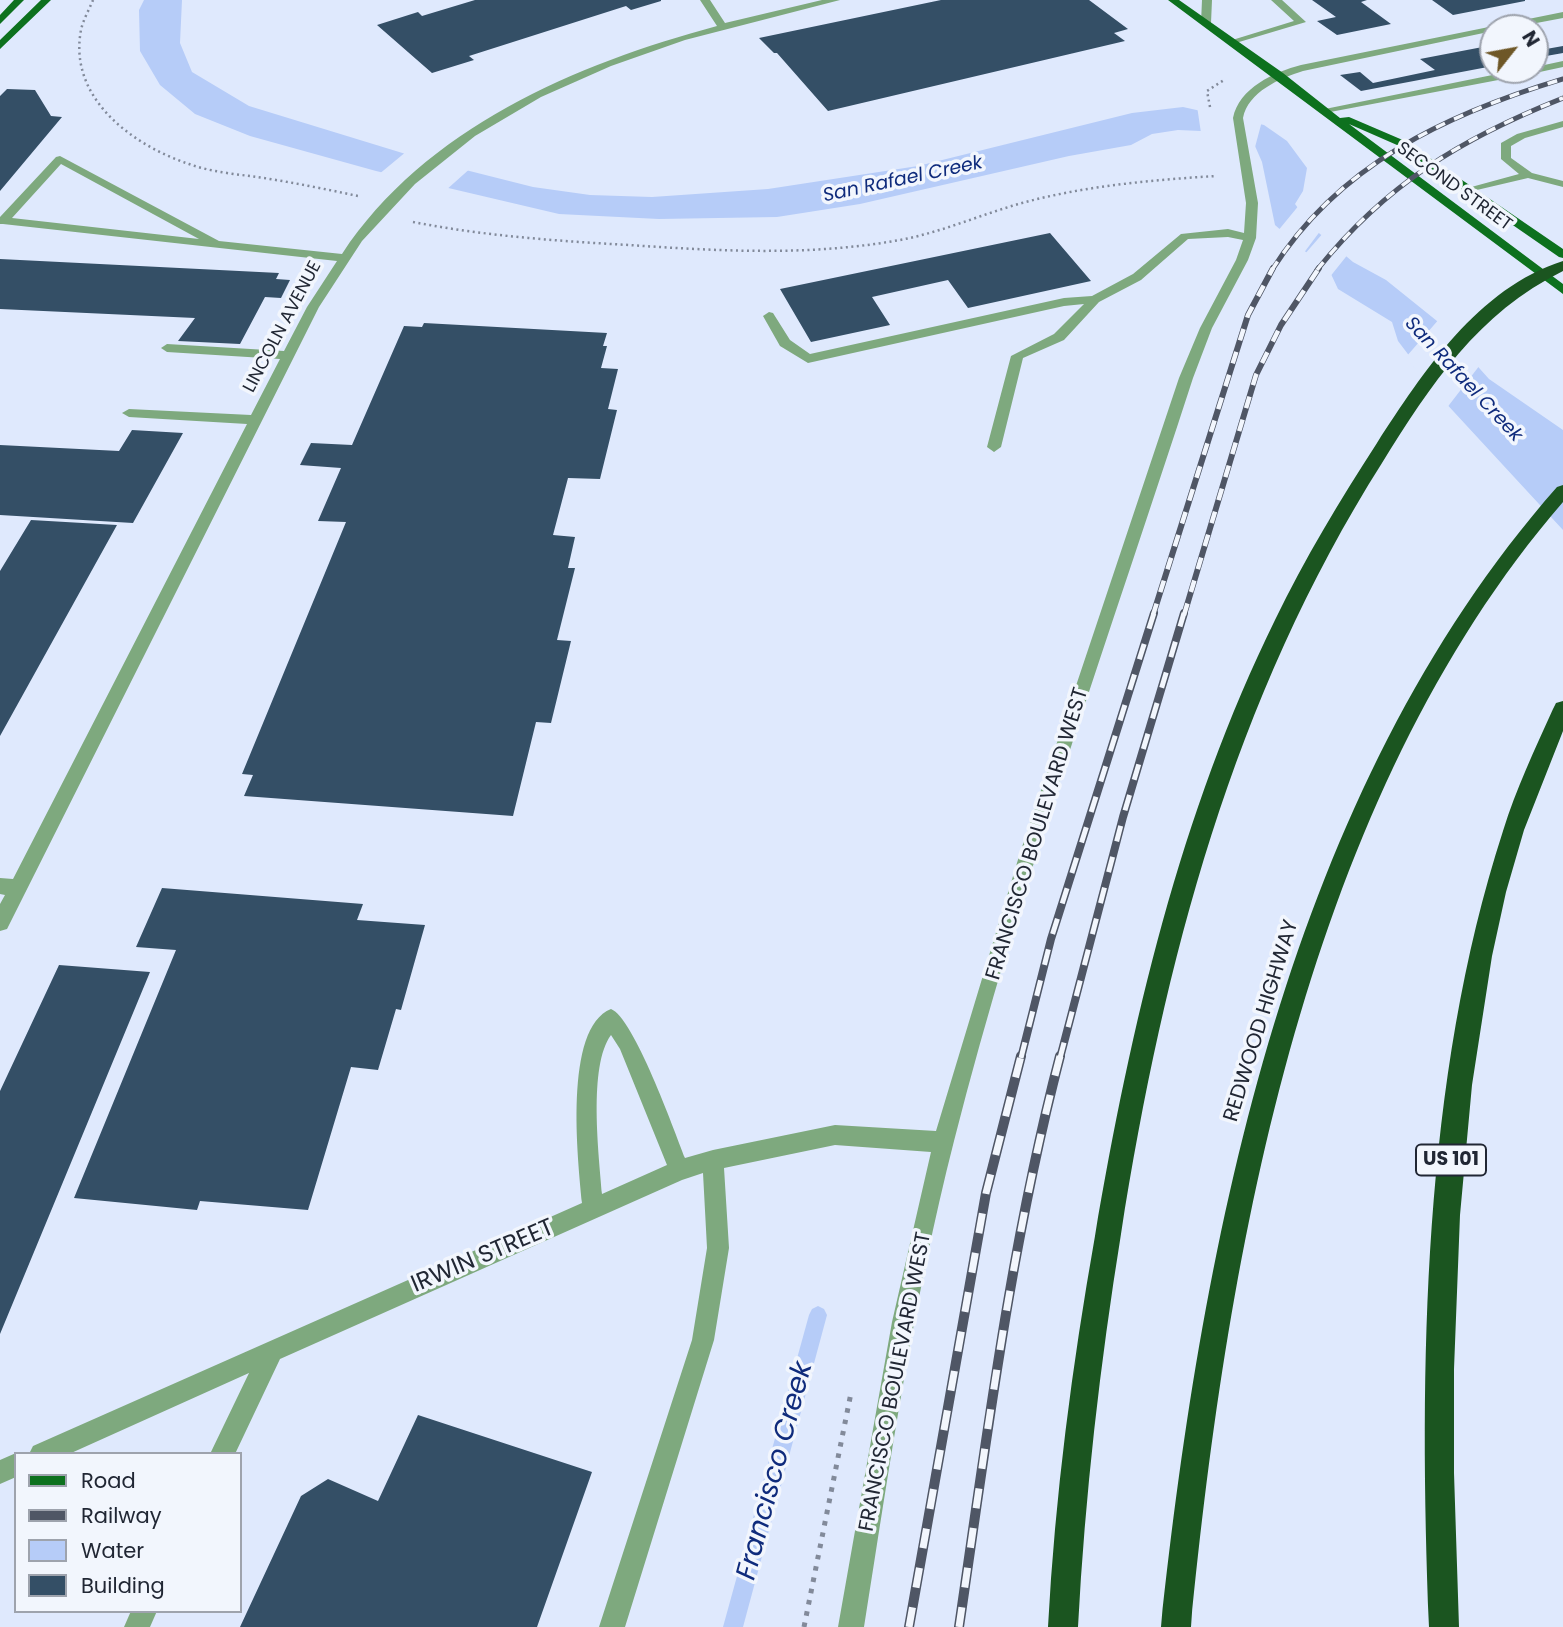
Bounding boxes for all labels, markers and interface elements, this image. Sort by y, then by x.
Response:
north arrow [1479,14,1549,84]
text: N [1515,26,1546,52]
street label: SECOND STREET [1392,138,1516,236]
water label: San Rafael Creek [821,152,985,208]
street label: LINCOLN AVENUE [239,258,327,396]
water label: San Rafael Creek [1399,313,1527,447]
street label: FRANCISCO BOULEVARD WEST [981,685,1095,983]
street label: REDWOOD HIGHWAY [1219,917,1305,1125]
road number: US 101 [1416,1144,1486,1176]
street label: IRWIN STREET [407,1214,559,1300]
street label: FRANCISCO BOULEVARD WEST [855,1230,937,1534]
water label: Francisco Creek [731,1358,821,1584]
legend [14,1452,242,1613]
text: Road [81,1466,136,1495]
text: Railway [81,1501,162,1530]
text: Water [81,1536,144,1565]
text: Building [81,1571,165,1600]

